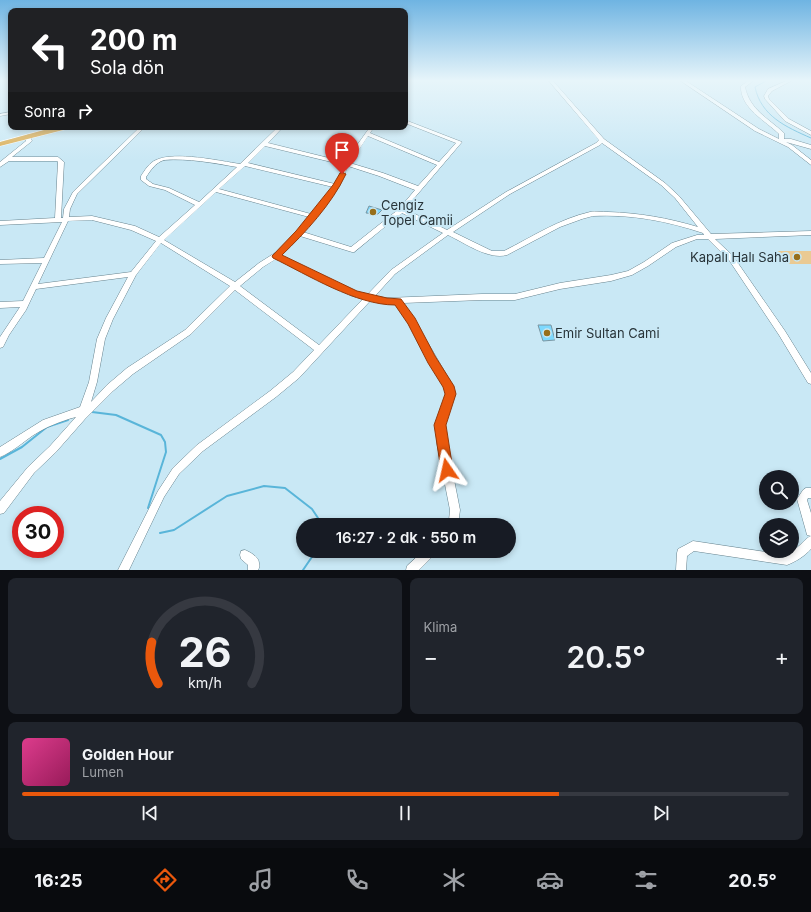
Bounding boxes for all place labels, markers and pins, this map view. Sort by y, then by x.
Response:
pin [325,133,359,174]
place label: Cengiz Topel Camii [381,197,453,228]
marker: Cengiz Topel Camii [368,207,378,217]
place label: Kapalı Halı Saha [690,249,789,265]
marker: Kapalı Halı Saha [792,252,802,262]
place label: Emir Sultan Cami [555,325,660,341]
marker: Emir Sultan Cami [542,328,552,338]

